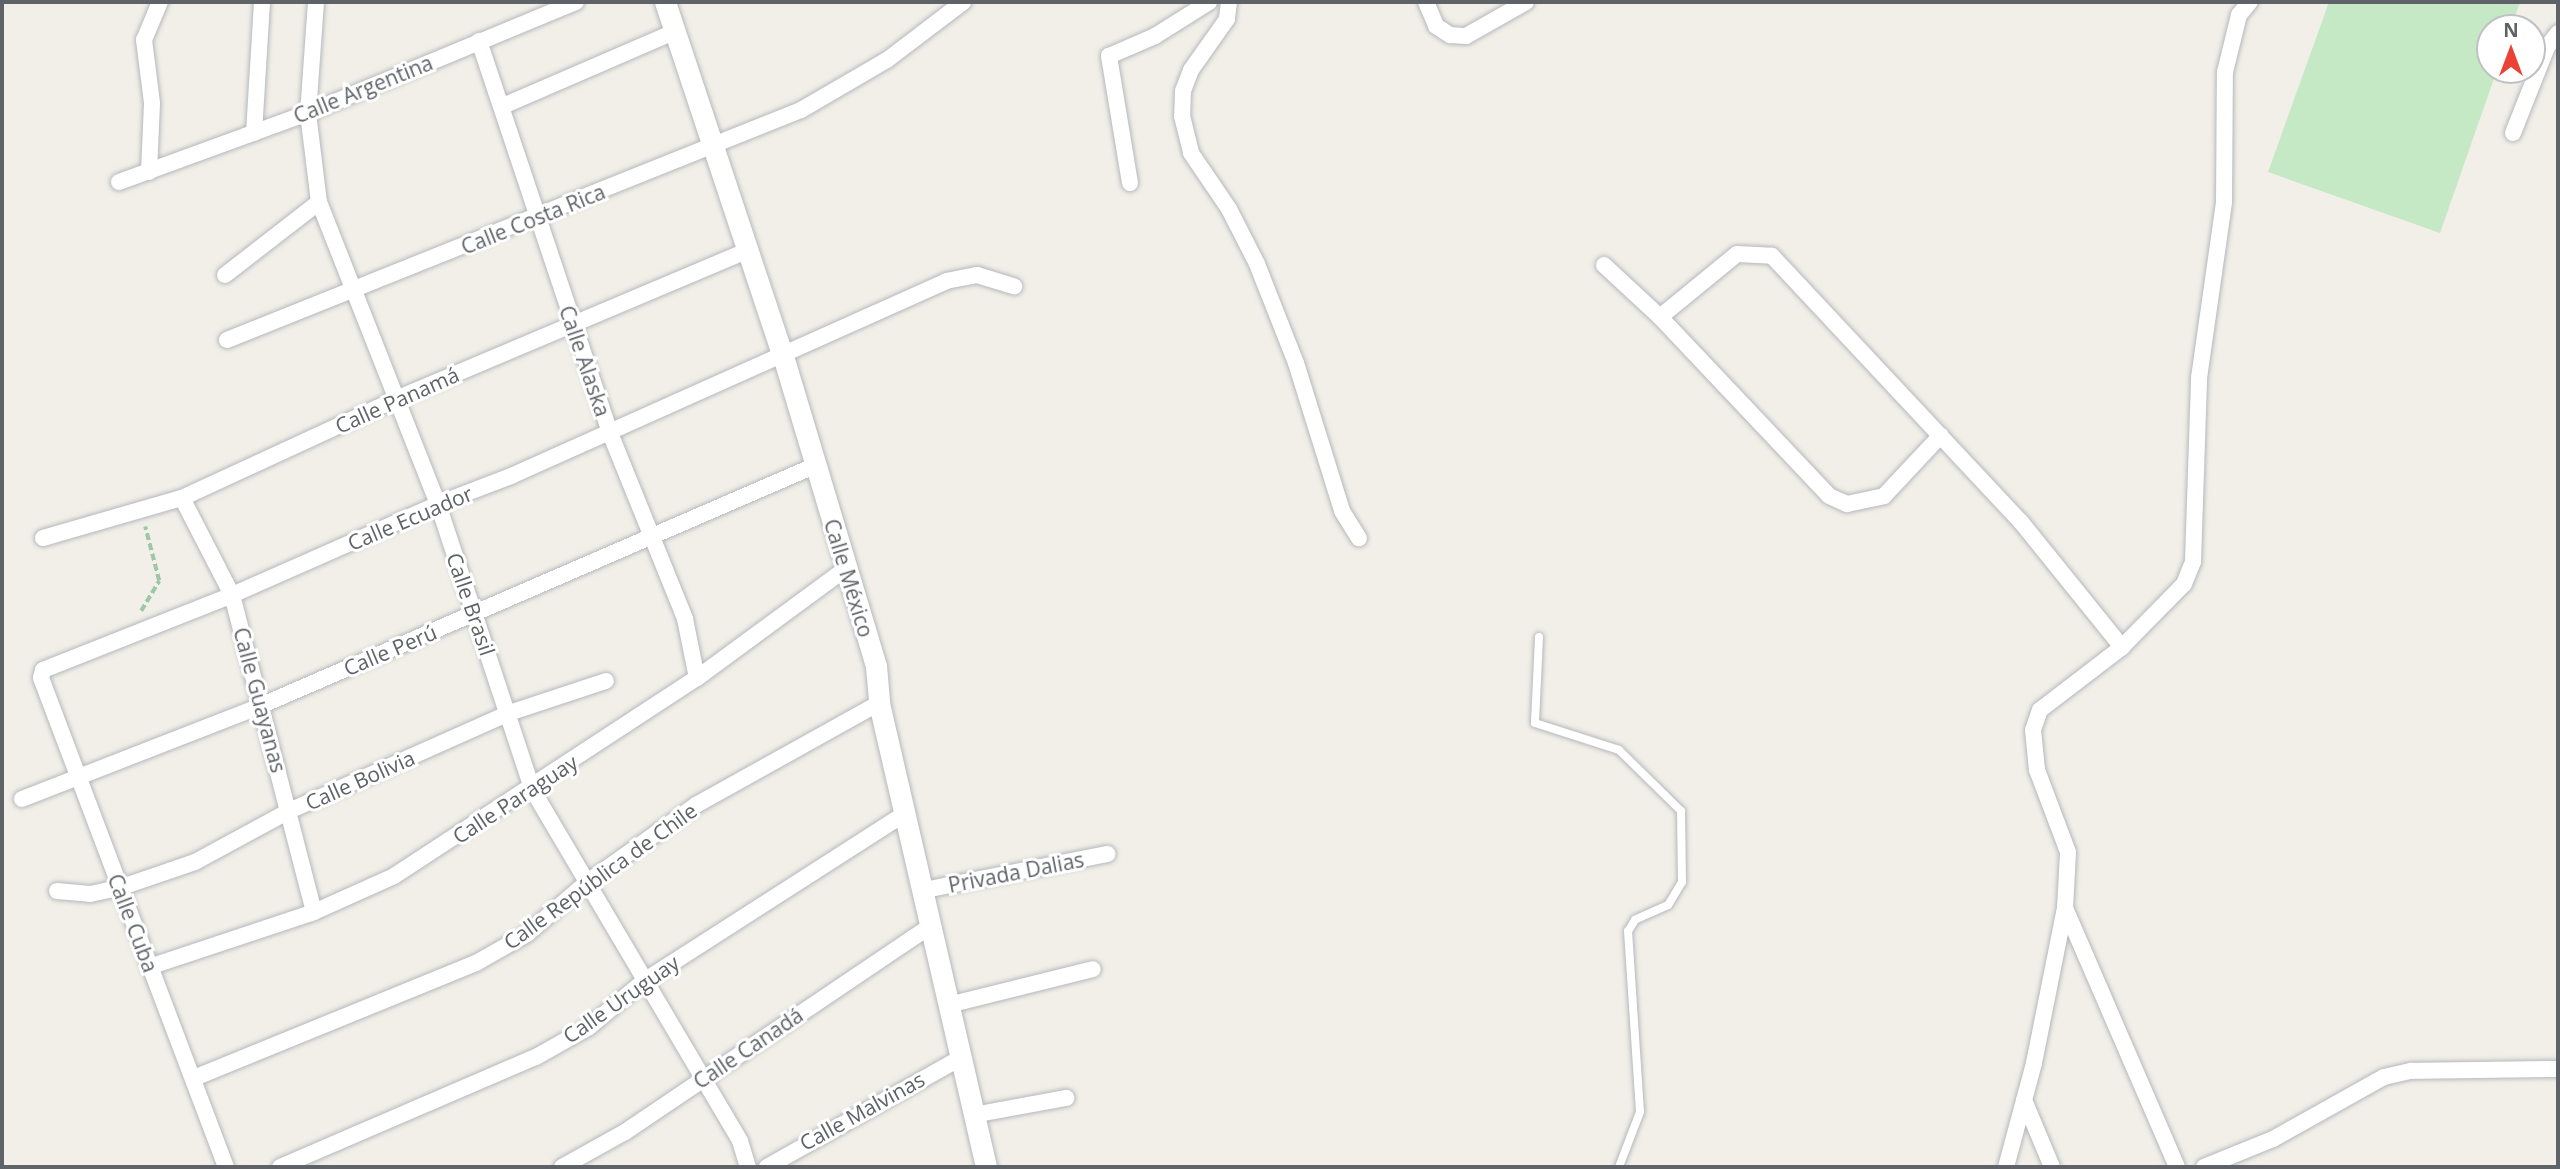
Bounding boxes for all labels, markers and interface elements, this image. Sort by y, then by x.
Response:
north arrow [2476,14,2546,84]
text: N [2503,17,2519,43]
street label: Calle Argentina [290,50,436,128]
street label: Calle Costa Rica [457,179,609,259]
street label: Calle Alaska [554,302,616,420]
street label: Calle Panamá [331,362,463,438]
street label: Calle Ecuador [344,480,476,556]
street label: Calle México [819,516,879,640]
street label: Calle Brasil [442,549,500,659]
street label: Calle Perú [340,619,440,681]
street label: Calle Guayanas [229,625,291,775]
street label: Calle Bolivia [301,745,419,815]
street label: Calle Paraguay [448,749,582,849]
street label: Calle República de Chile [499,797,701,955]
street label: Privada Dalias [946,846,1086,898]
street label: Calle Cuba [103,870,163,976]
street label: Calle Uruguay [558,950,684,1048]
street label: Calle Canadá [688,1002,808,1094]
street label: Calle Malvinas [795,1066,929,1156]

